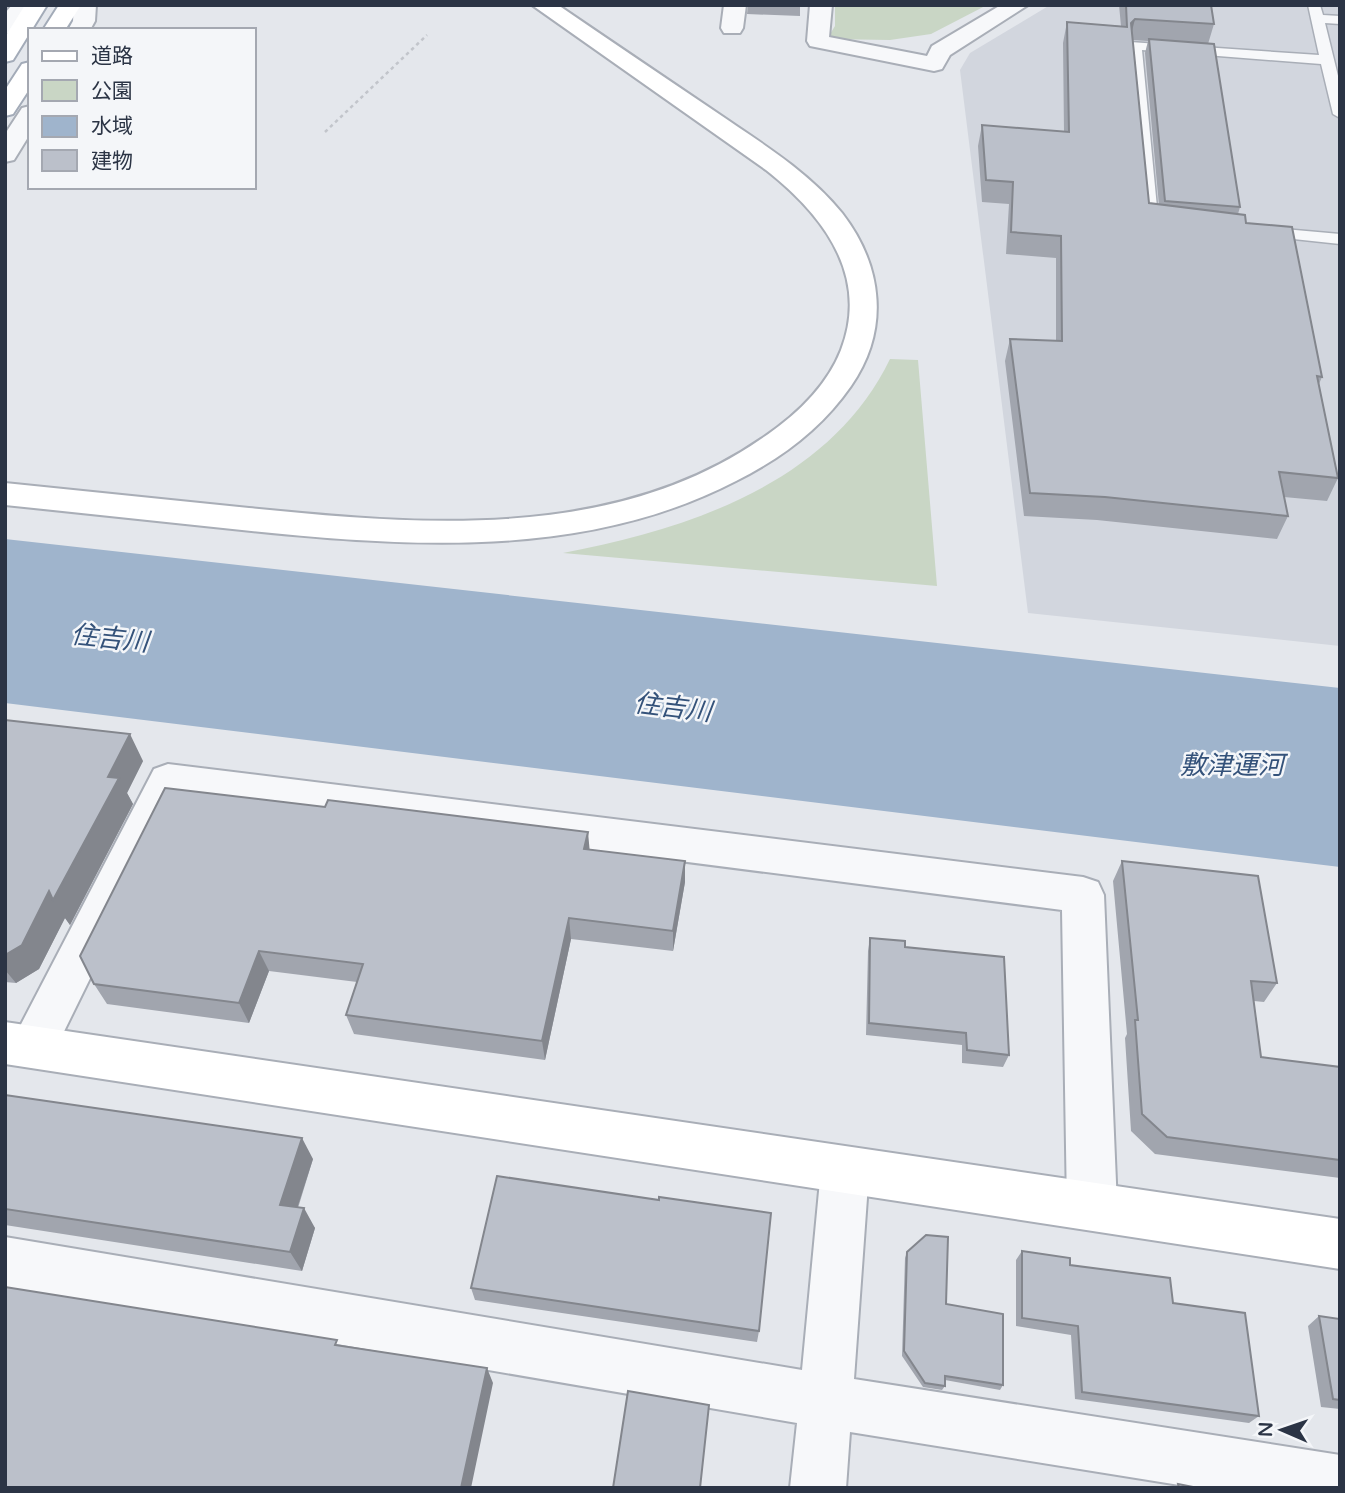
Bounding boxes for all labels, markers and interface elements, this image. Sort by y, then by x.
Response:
legend [28,28,256,189]
text: 道路 [91,44,133,69]
text: 公園 [91,79,133,104]
text: 水域 [91,114,133,139]
text: 建物 [91,149,133,174]
water label: 住吉川 [70,619,153,658]
water label: 住吉川 [632,687,717,728]
water label: 敷津運河 [1180,750,1289,781]
north arrow [1247,1395,1317,1465]
text: N [1255,1421,1277,1437]

